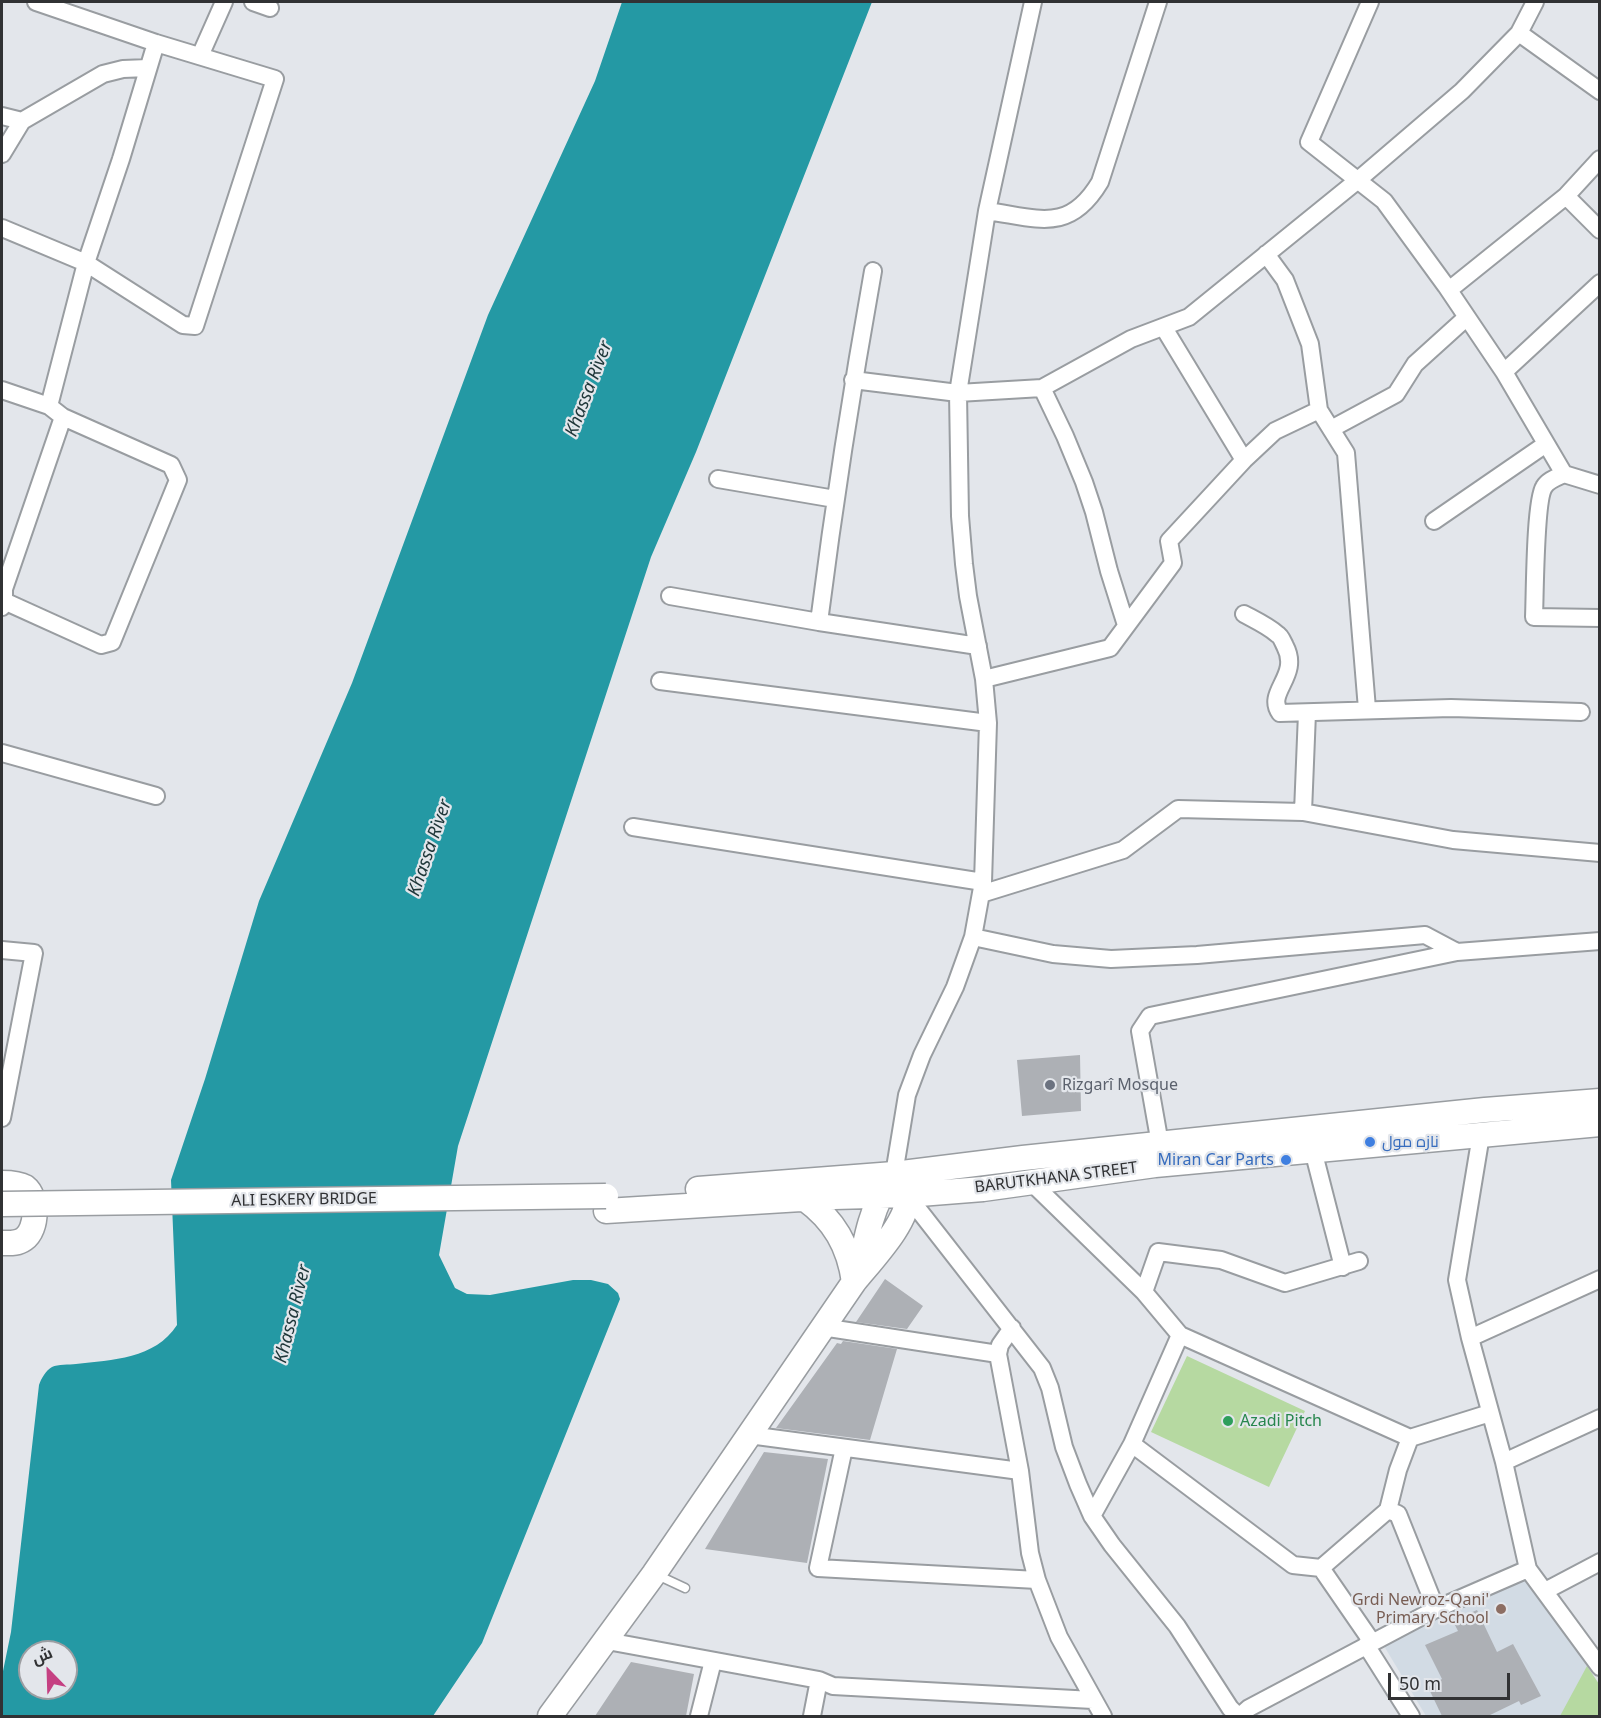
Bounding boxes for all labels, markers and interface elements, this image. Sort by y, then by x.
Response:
water label: Khassa River [561,338,617,440]
water label: Khassa River [403,797,457,899]
place label: Rizgarî Mosque [1062,1075,1178,1095]
marker: Rizgarî Mosque [1043,1078,1057,1092]
place label: نازه مول [1382,1132,1439,1152]
marker: نازه مول [1363,1135,1377,1149]
place label: Miran Car Parts [1157,1150,1274,1170]
marker: Miran Car Parts [1279,1153,1293,1167]
street label: BARUTKHANA STREET [973,1158,1139,1198]
street label: ALI ESKERY BRIDGE [231,1189,377,1211]
water label: Khassa River [270,1263,316,1365]
place label: Azadi Pitch [1240,1411,1322,1431]
marker: Azadi Pitch [1221,1414,1235,1428]
place label: Grdi Newroz-Qani' Primary School [1352,1590,1489,1628]
marker: Grdi Newroz-Qani' Primary School [1494,1602,1508,1616]
north arrow [18,1640,78,1700]
text: ش [28,1641,55,1669]
scale bar [1391,1661,1512,1699]
text: 50 m [1399,1671,1441,1695]

